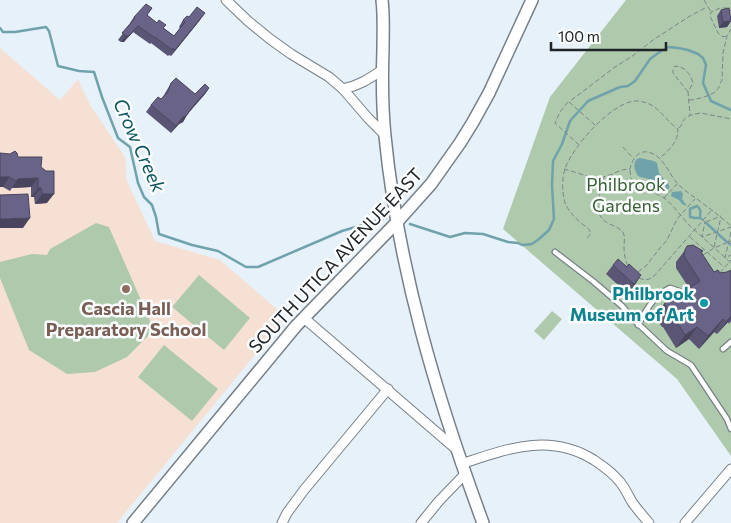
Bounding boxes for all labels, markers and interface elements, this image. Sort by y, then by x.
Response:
scale bar [551,20,666,52]
text: 100 m [558,27,600,45]
water label: Crow Creek [109,94,171,196]
street label: SOUTH UTICA AVENUE EAST [243,163,427,357]
park label: Philbrook Gardens [586,173,666,216]
place label: Philbrook Museum of Art [570,282,695,325]
marker: Cascia Hall Preparatory School [120,283,132,295]
place label: Cascia Hall Preparatory School [46,297,206,340]
marker: Philbrook Museum of Art [698,297,710,309]

